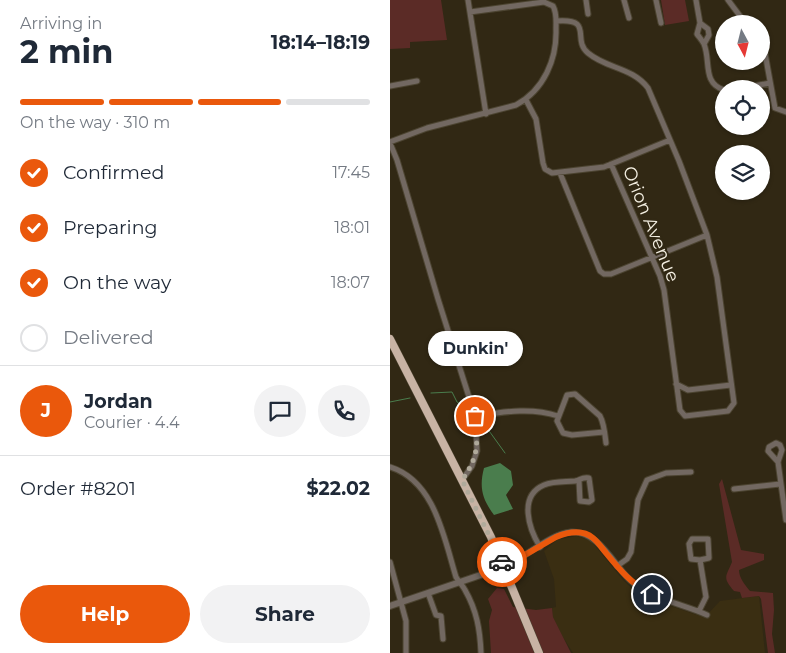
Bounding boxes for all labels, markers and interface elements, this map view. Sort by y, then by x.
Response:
text: Arriving in [20,14,102,33]
north arrow [715,15,770,70]
map controls [715,15,770,200]
text: 18:14–18:19 [271,31,370,54]
text: 2 min [20,32,113,71]
button: locate [715,80,770,135]
text: On the way · 310 m [20,113,170,132]
button: layers [715,145,770,200]
icon: check [20,159,48,187]
text: Confirmed [63,161,164,184]
text: 17:45 [332,163,370,182]
street label: Orion Avenue [618,163,684,285]
icon: check [20,214,48,242]
text: Preparing [63,216,158,239]
text: 18:01 [334,218,370,237]
icon: check [20,269,48,297]
text: On the way [63,271,171,294]
text: 18:07 [331,273,370,292]
text: Delivered [63,326,154,349]
callout: Dunkin' [428,331,522,366]
text: Dunkin' [443,339,508,358]
button: chat [254,385,306,437]
button: phone [318,385,370,437]
text: Jordan [84,390,153,413]
pin [454,395,496,437]
text: J [41,399,51,422]
icon: bag [461,402,489,430]
text: Courier · 4.4 [84,413,180,432]
text: Order #8201 [20,477,136,500]
text: $22.02 [307,477,370,500]
courier [477,537,527,587]
icon: car [488,548,516,576]
pin [631,573,673,615]
icon: home [638,580,666,608]
button: Help [20,585,190,643]
button: Share [200,585,370,643]

